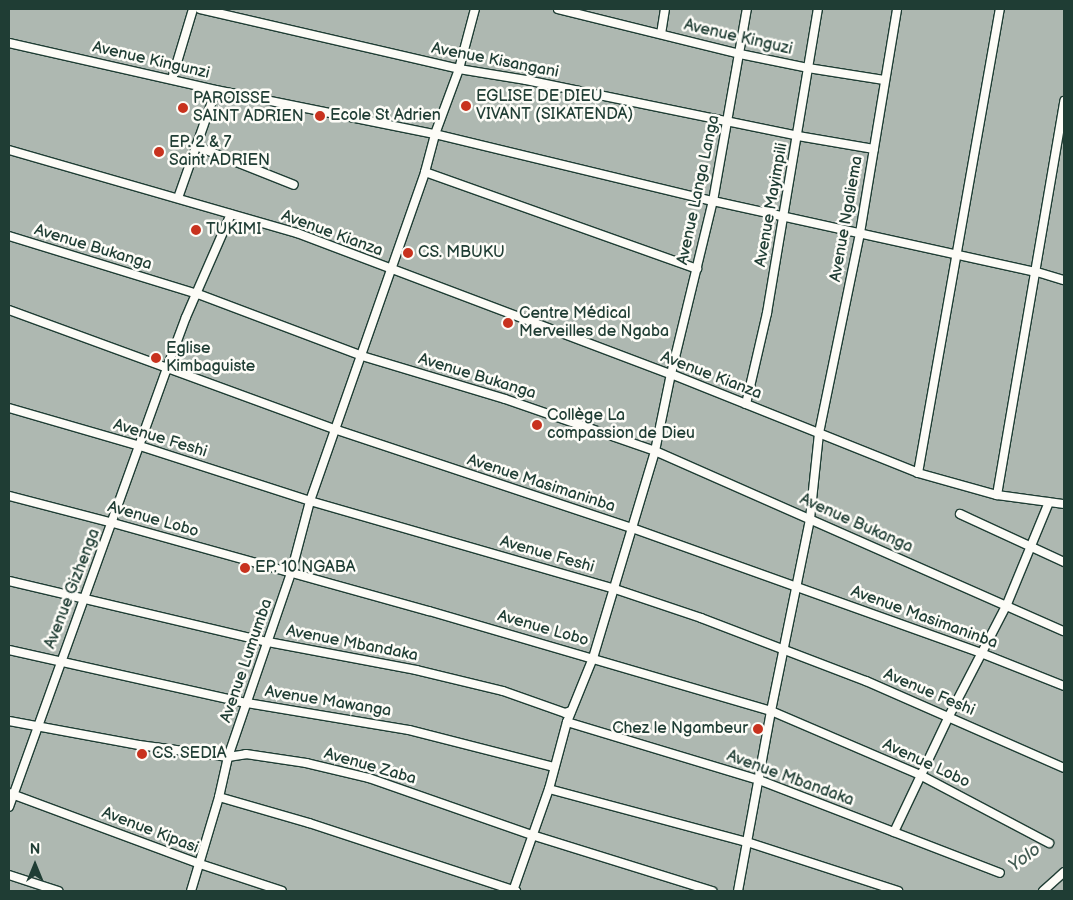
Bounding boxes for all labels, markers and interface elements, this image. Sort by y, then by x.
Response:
street label: Avenue Kinguzi [682,16,794,60]
street label: Avenue Kingunzi [91,38,211,84]
street label: Avenue Kisangani [430,39,560,83]
place label: EGLISE DE DIEU VIVANT (SIKATENDA) [476,87,633,125]
place label: PAROISSE SAINT ADRIEN [193,89,304,127]
marker: EGLISE DE DIEU VIVANT (SIKATENDA) [460,100,472,112]
marker: PAROISSE SAINT ADRIEN [177,102,189,114]
place label: Ecole St Adrien [330,106,441,126]
marker: Ecole St Adrien [314,110,326,122]
street label: Avenue Langa Langa [674,113,724,267]
place label: EP. 2 & 7 Saint ADRIEN [169,133,270,171]
street label: Avenue Mayimpili [752,142,792,268]
marker: EP. 2 & 7 Saint ADRIEN [153,146,165,158]
street label: Avenue Ngaliema [826,155,868,283]
street label: Avenue Kianza [279,207,385,261]
place label: TUKIMI [206,220,261,240]
street label: Avenue Bukanga [32,221,154,275]
marker: TUKIMI [190,224,202,236]
place label: CS. MBUKU [418,243,505,263]
marker: CS. MBUKU [402,247,414,259]
place label: Centre Médical Merveilles de Ngaba [519,304,669,342]
marker: Centre Médical Merveilles de Ngaba [501,316,515,330]
place label: Eglise Kimbaguiste [166,339,255,377]
street label: Avenue Kianza [658,348,764,404]
street label: Avenue Bukanga [416,350,538,404]
marker: Eglise Kimbaguiste [150,352,162,364]
place label: Collège La compassion de Dieu [547,406,695,444]
street label: Avenue Feshi [111,416,209,462]
marker: Collège La compassion de Dieu [531,419,543,431]
street label: Avenue Masimaninba [464,451,618,517]
street label: Avenue Bukanga [796,490,916,558]
street label: Avenue Lobo [105,498,201,542]
street label: Avenue Gizhenga [41,526,105,652]
street label: Avenue Feshi [498,532,596,578]
place label: EP. 10 NGABA [255,558,355,578]
marker: EP. 10 NGABA [239,562,251,574]
street label: Avenue Masimaninba [848,583,1000,653]
street label: Avenue Lumumba [217,597,277,725]
street label: Avenue Lobo [495,607,591,651]
street label: Avenue Mbandaka [285,622,419,666]
street label: Avenue Feshi [881,665,977,721]
street label: Avenue Mawanga [263,683,393,721]
place label: Chez le Ngambeur [612,719,748,739]
marker: Chez le Ngambeur [752,723,764,735]
street label: Avenue Lobo [879,735,973,793]
place label: CS. SEDIA [152,744,227,764]
street label: Avenue Zaba [322,745,418,789]
street label: Avenue Mbandaka [724,747,856,811]
marker: CS. SEDIA [136,748,148,760]
street label: Avenue Kipasi [99,804,201,858]
water label: Yolo [1005,839,1045,877]
north arrow [10,840,60,890]
text: N [30,841,40,858]

